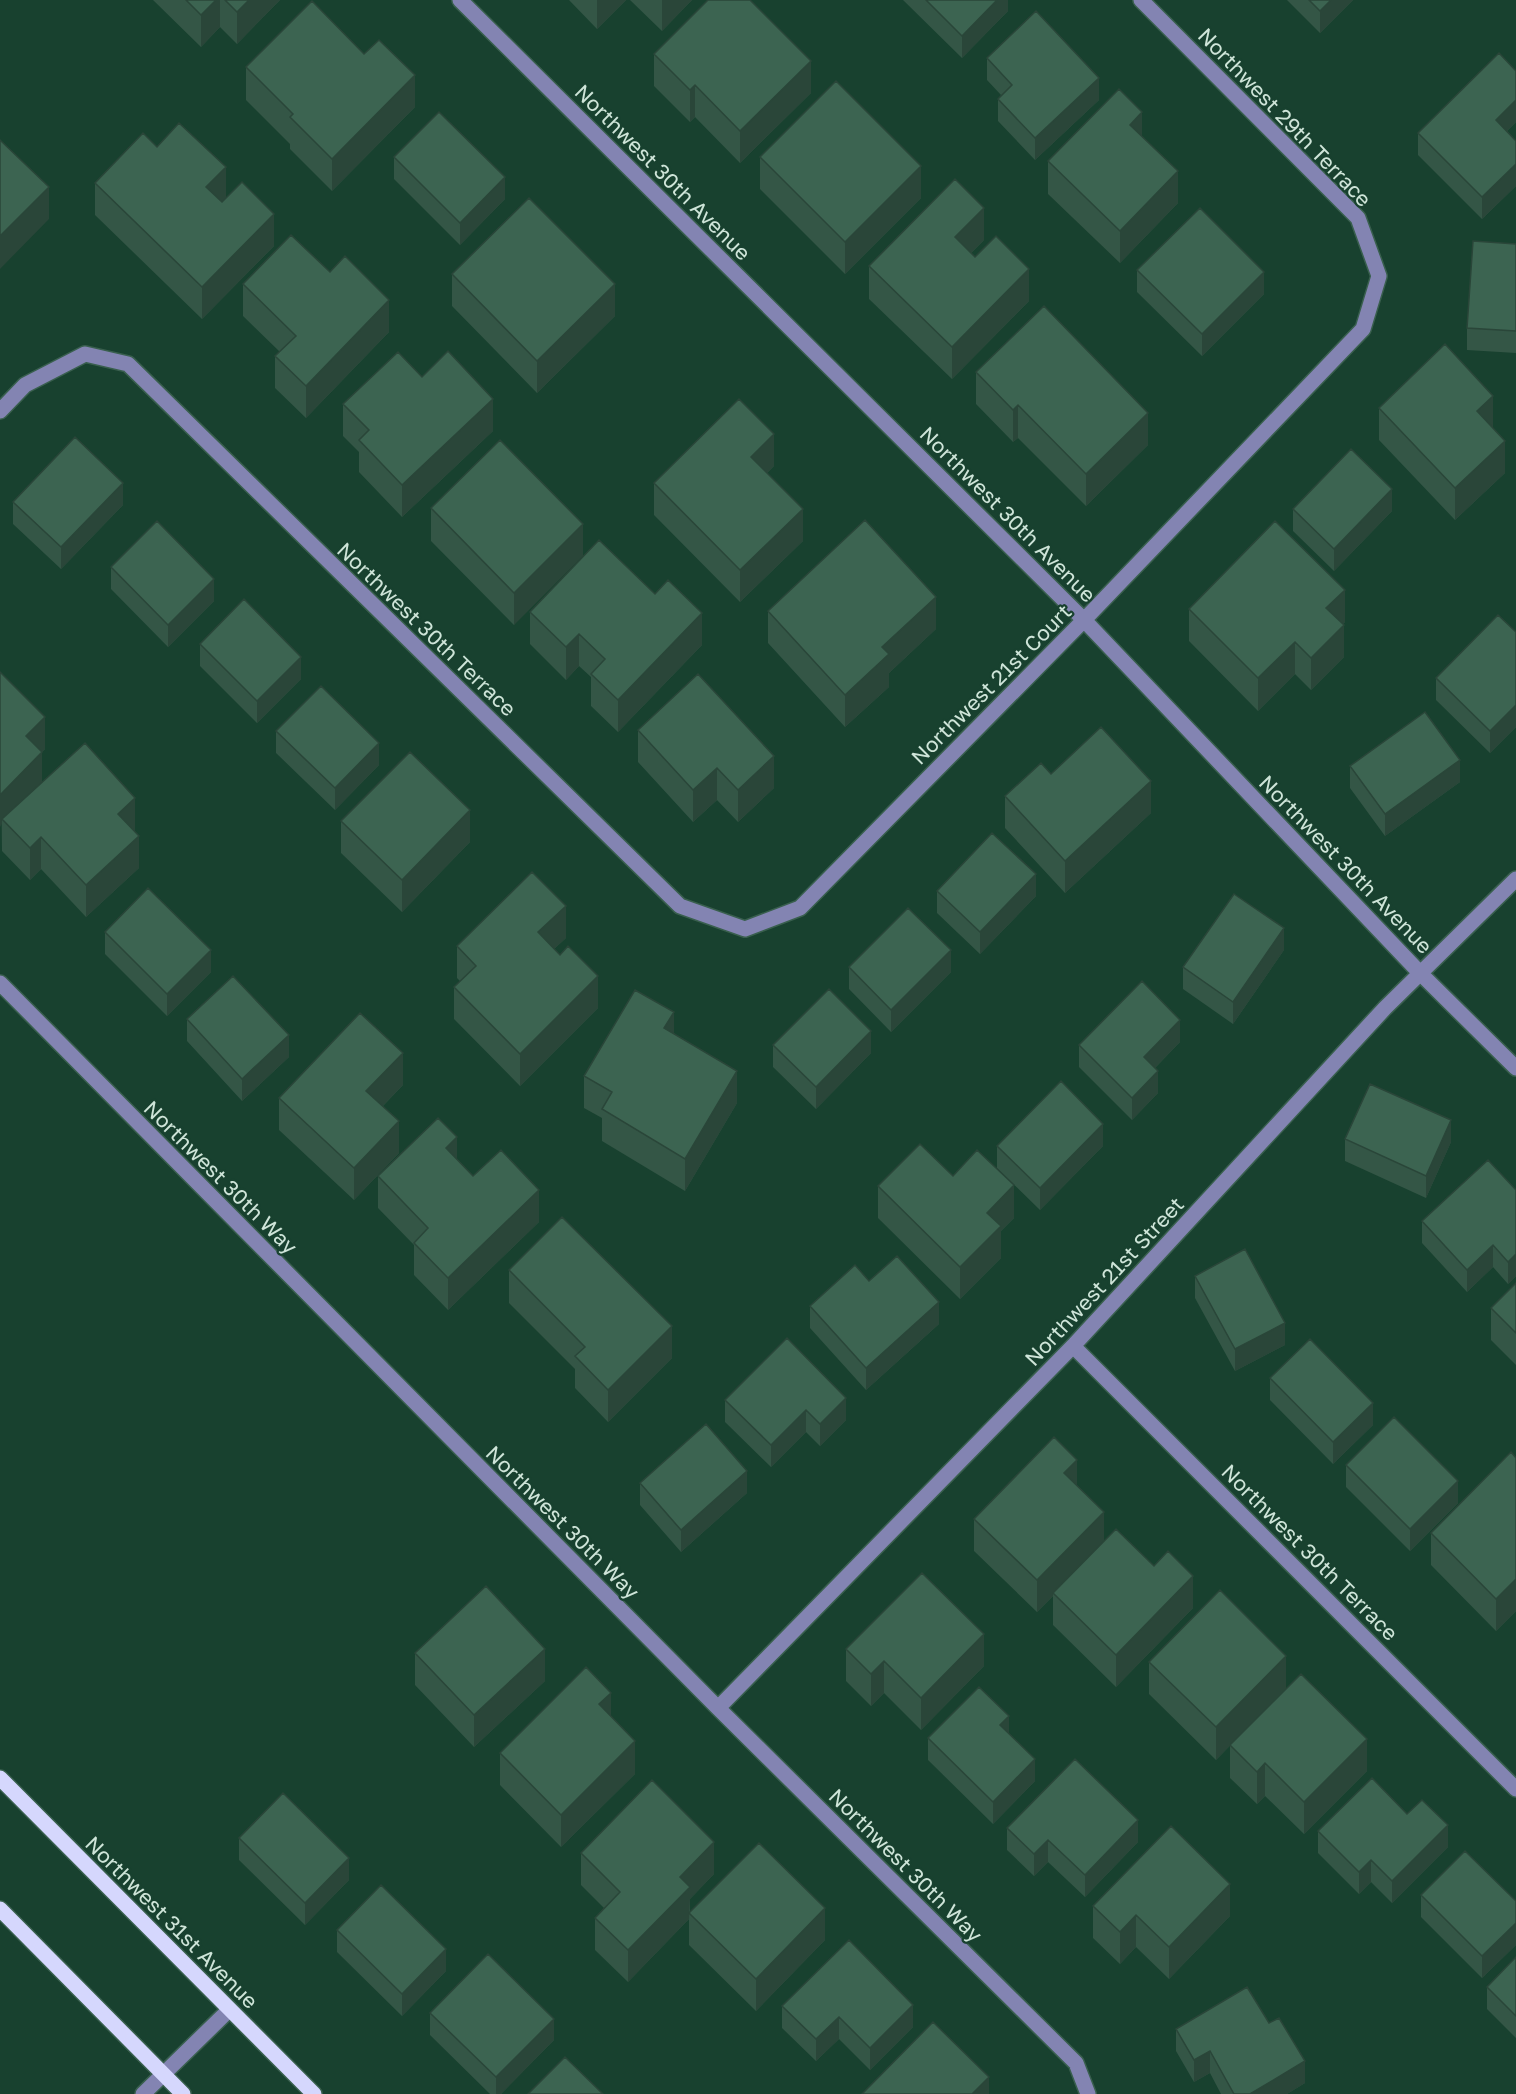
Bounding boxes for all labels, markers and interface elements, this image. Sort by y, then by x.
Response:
street label: Northwest 29th Terrace [1193,22,1377,212]
street label: Northwest 30th Avenue [570,79,756,265]
street label: Northwest 30th Avenue [915,421,1101,607]
street label: Northwest 30th Terrace [332,537,522,721]
street label: Northwest 21st Court [906,599,1076,769]
street label: Northwest 30th Avenue [1254,769,1438,959]
street label: Northwest 30th Way [139,1095,303,1259]
street label: Northwest 21st Street [1019,1191,1189,1371]
street label: Northwest 30th Way [481,1440,645,1604]
street label: Northwest 30th Terrace [1216,1458,1404,1646]
street label: Northwest 30th Way [824,1783,988,1947]
street label: Northwest 31st Avenue [80,1830,264,2014]

